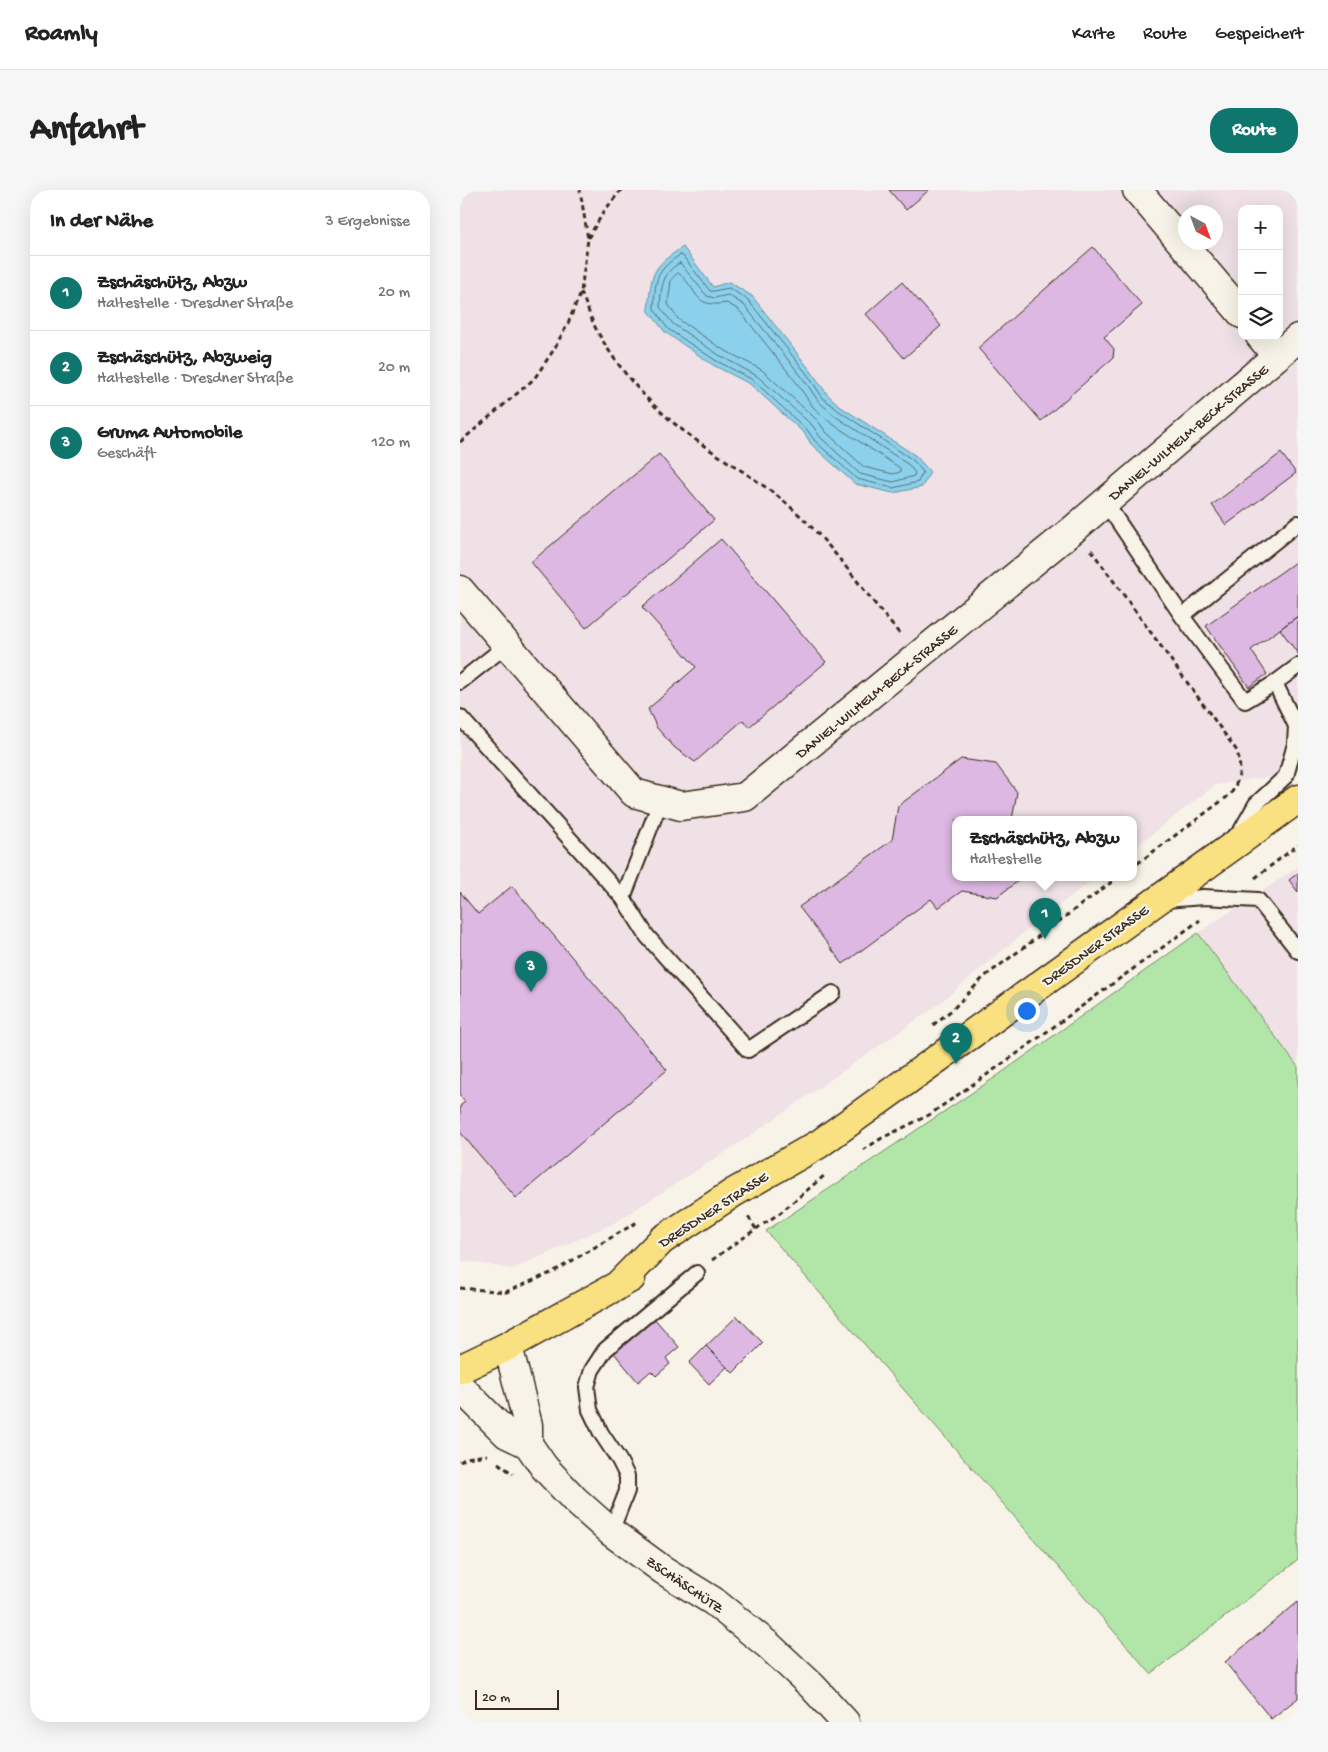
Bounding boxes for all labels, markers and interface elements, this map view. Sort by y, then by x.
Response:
text: Roamly [25,20,98,49]
text: Karte [1072,24,1115,45]
text: Route [1143,24,1187,45]
text: Gespeichert [1215,24,1303,45]
button: Route [1210,108,1298,153]
text: Anfahrt [30,110,143,151]
north arrow [1178,205,1223,250]
map controls [1238,205,1283,340]
button: + [1238,205,1283,250]
text: In der Nähe [50,210,153,235]
text: 3 Ergebnisse [325,213,410,232]
button: − [1238,250,1283,295]
text: Zschäschütz, Abzw [97,272,247,295]
text: 1 [63,284,69,303]
text: 20 m [378,284,410,303]
text: Haltestelle · Dresdner Straße [97,295,293,314]
button: layers [1238,295,1283,340]
text: Zschäschütz, Abzweig [97,347,272,370]
text: 2 [62,359,70,378]
text: 20 m [378,359,410,378]
street label: DANIEL-WILHELM-BECK-STRASSE [1105,361,1273,506]
text: Haltestelle · Dresdner Straße [97,370,293,389]
text: Gruma Automobile [97,422,242,445]
text: 3 [62,434,70,453]
text: 120 m [371,434,410,453]
text: Geschäft [97,445,156,464]
street label: DANIEL-WILHELM-BECK-STRASSE [792,621,962,764]
popup [952,816,1137,881]
text: Zschäschütz, Abzw [969,828,1120,851]
text: Haltestelle [969,851,1042,870]
pin: 1 [1029,898,1061,939]
street label: DRESDNER STRASSE [1039,902,1153,992]
pin: 3 [515,951,547,992]
your location [1014,998,1040,1024]
pin: 2 [940,1023,972,1064]
street label: DRESDNER STRASSE [655,1168,773,1253]
street label: ZSCHÄSCHÜTZ [642,1553,726,1618]
scale bar [475,1687,559,1710]
text: 20 m [482,1690,510,1707]

